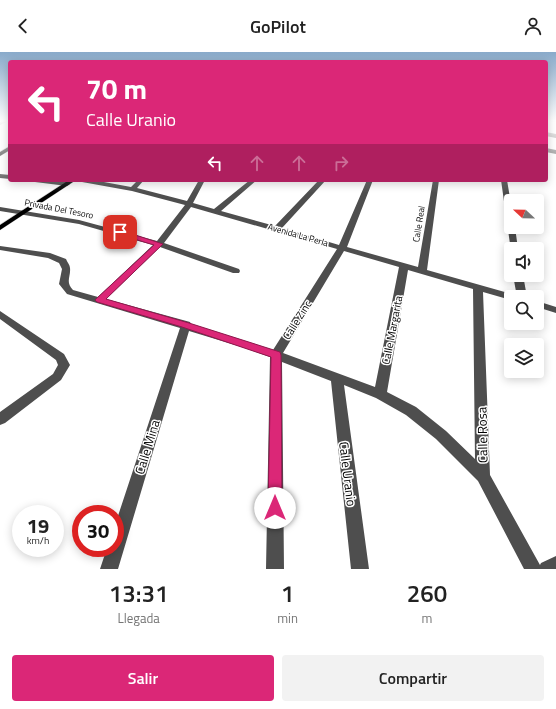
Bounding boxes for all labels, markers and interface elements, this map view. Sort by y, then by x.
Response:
text: GoPilot [250,13,306,40]
icon: back [12,15,34,37]
icon: person [522,15,544,37]
text: 70 m [86,67,147,110]
icon: left [20,76,72,128]
text: Calle Uranio [86,106,176,133]
icon: left [204,152,226,174]
icon: ahead [246,152,268,174]
icon: ahead [288,152,310,174]
icon: right [330,152,352,174]
north arrow [504,194,544,234]
map controls [504,194,544,378]
street label: Privada Del Tesoro [23,195,95,222]
street label: Calle Real [409,205,428,243]
pin [103,215,137,249]
street label: Avenida La Perla [266,220,330,250]
icon: arrive [109,221,131,243]
button: sound [504,242,544,282]
button: search [504,290,544,330]
street label: Calle Margarita [377,294,407,366]
street label: Calle Zinc [279,297,315,343]
button: layers [504,338,544,378]
street label: Calle Rosa [472,406,492,463]
street label: Calle Mina [129,417,165,477]
street label: Calle Uranio [334,440,362,508]
position arrow [254,487,296,529]
speed limit sign: 30 [72,505,124,557]
text: 19 [27,510,49,541]
text: km/h [27,533,49,548]
text: 13:31 [109,575,168,611]
text: 1 [281,575,294,611]
text: 260 [407,575,447,611]
text: Llegada [117,608,160,628]
text: min [277,608,298,628]
text: m [422,608,432,628]
button: Salir [12,655,274,701]
button: Compartir [282,655,544,701]

